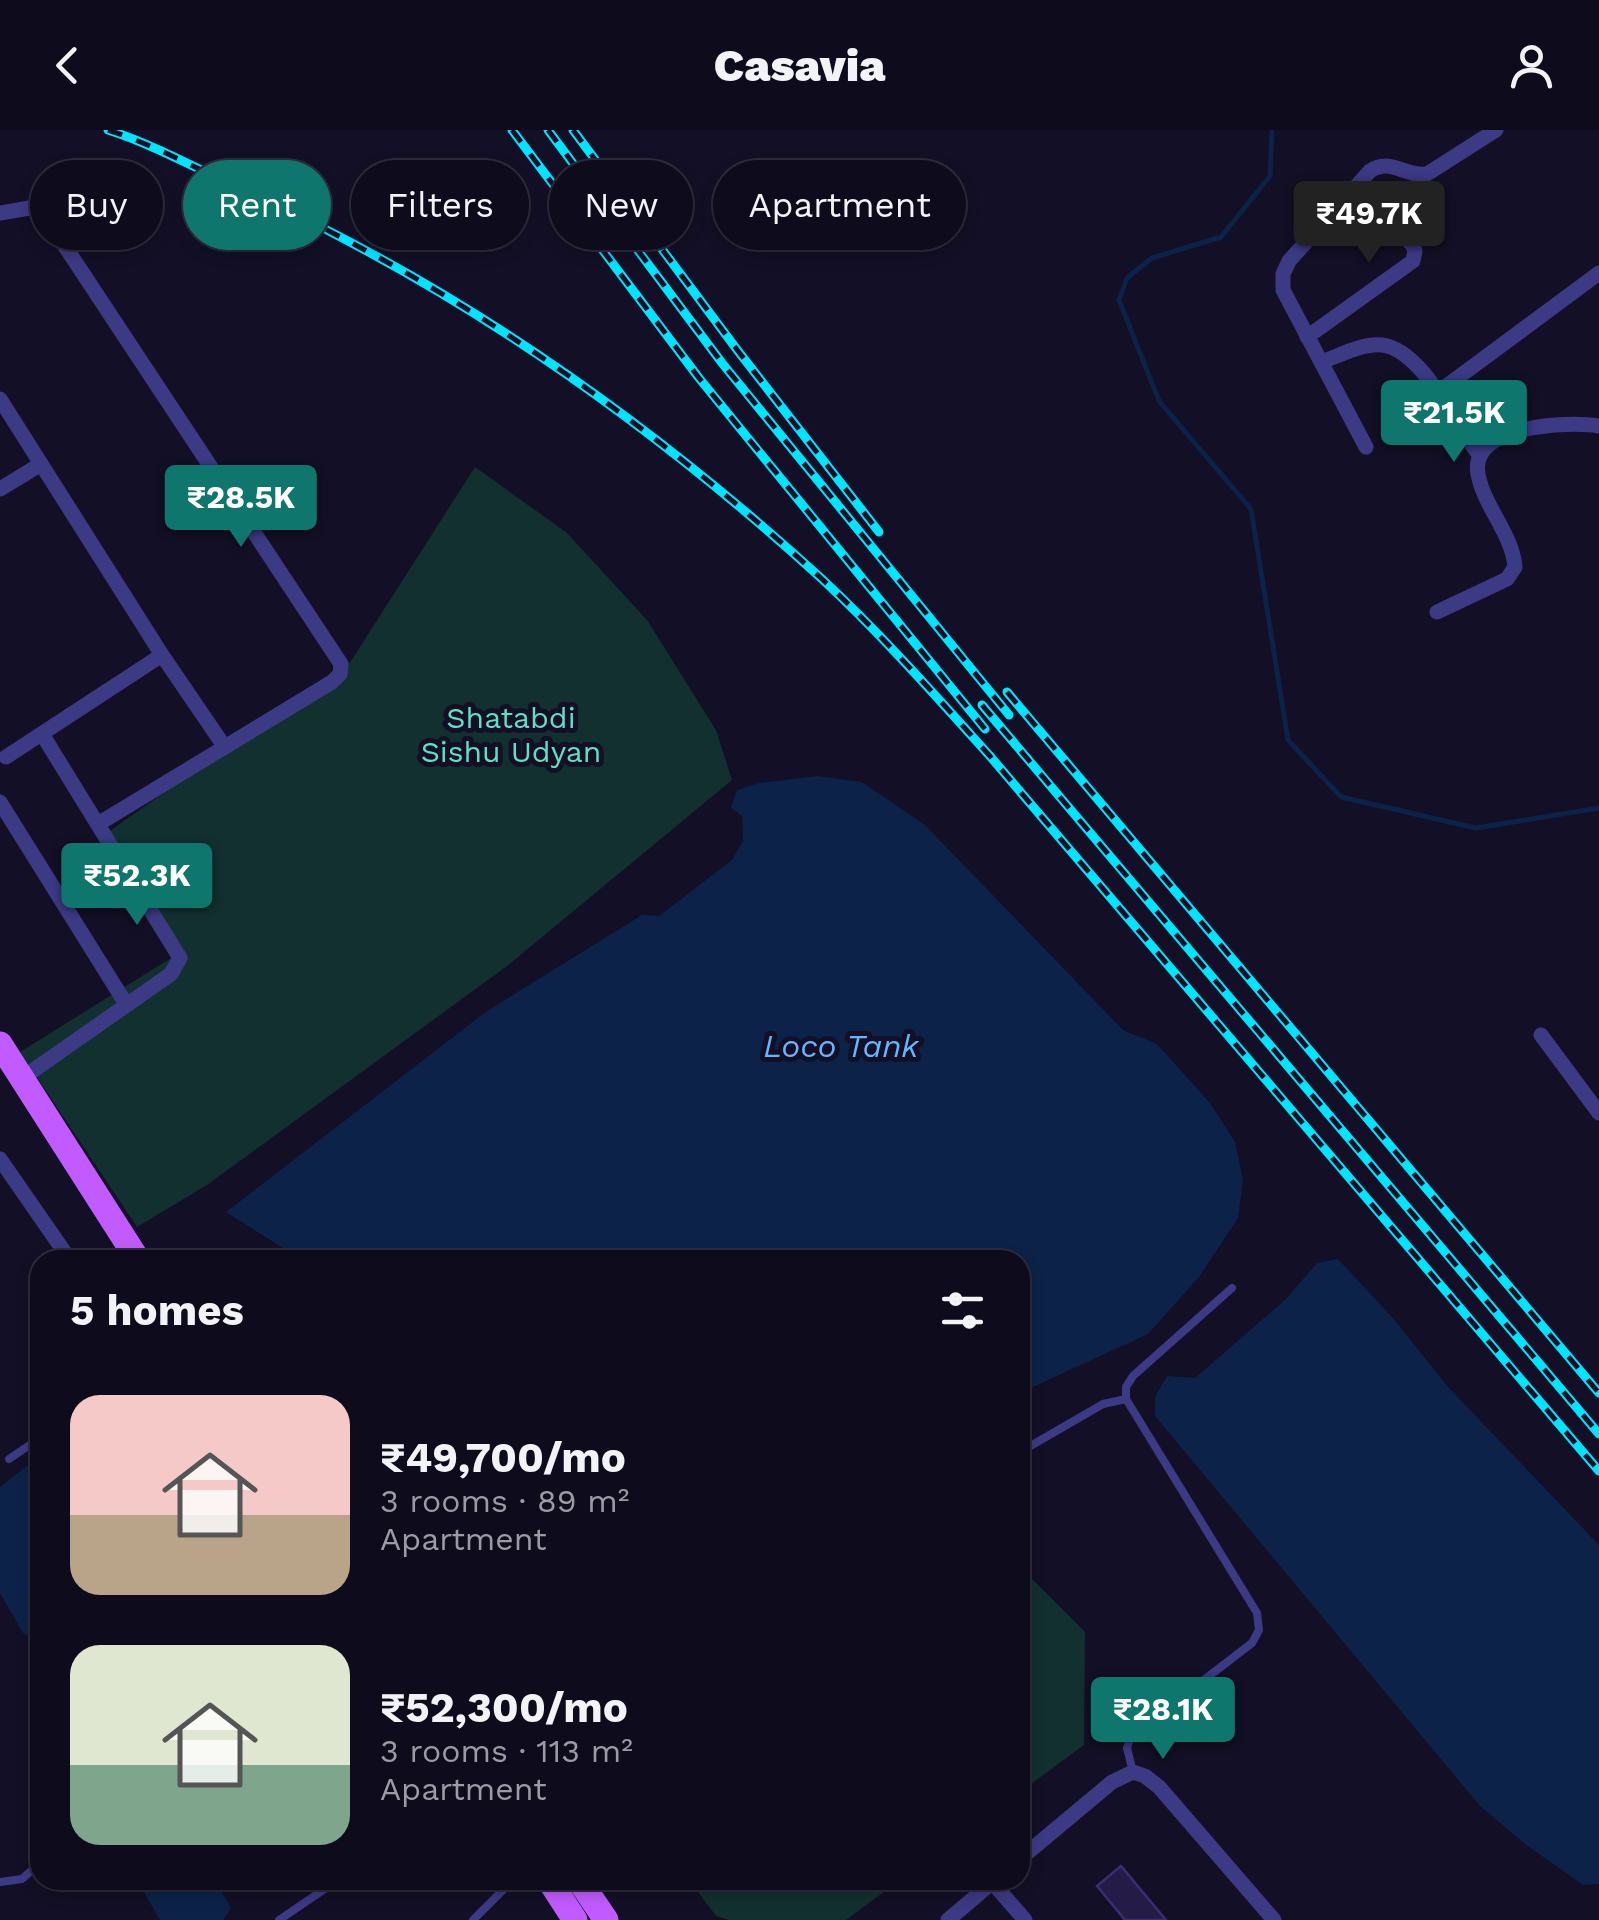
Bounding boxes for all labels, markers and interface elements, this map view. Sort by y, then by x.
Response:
icon: back [40,38,95,93]
icon: person [1504,38,1559,93]
text: Casavia [714,39,885,92]
chip: Buy [30,160,163,250]
chip: Rent [183,160,331,250]
chip: Filters [351,160,529,250]
chip: New [549,160,693,250]
chip: Apartment [713,160,966,250]
pin: ₹49.7K [1288,181,1450,266]
text: ₹49.7K [1316,194,1422,232]
pin: ₹21.5K [1373,380,1535,465]
text: ₹21.5K [1403,393,1505,431]
pin: ₹28.5K [160,465,322,550]
text: ₹28.5K [187,478,295,516]
park label: Shatabdi Sishu Udyan [421,700,601,769]
pin: ₹52.3K [56,843,218,928]
text: ₹52.3K [83,856,191,894]
water label: Loco Tank [763,1027,920,1065]
icon: filters [935,1283,990,1338]
text: 5 homes [70,1286,244,1335]
text: ₹49,700/mo [380,1433,626,1482]
icon: home [150,1435,270,1555]
text: 3 rooms · 89 m² [380,1482,629,1520]
text: Apartment [380,1520,547,1558]
pin: ₹28.1K [1082,1677,1244,1762]
text: ₹52,300/mo [380,1683,628,1732]
icon: home [150,1685,270,1805]
text: ₹28.1K [1113,1690,1213,1728]
text: 3 rooms · 113 m² [380,1732,633,1770]
text: Apartment [380,1770,547,1808]

